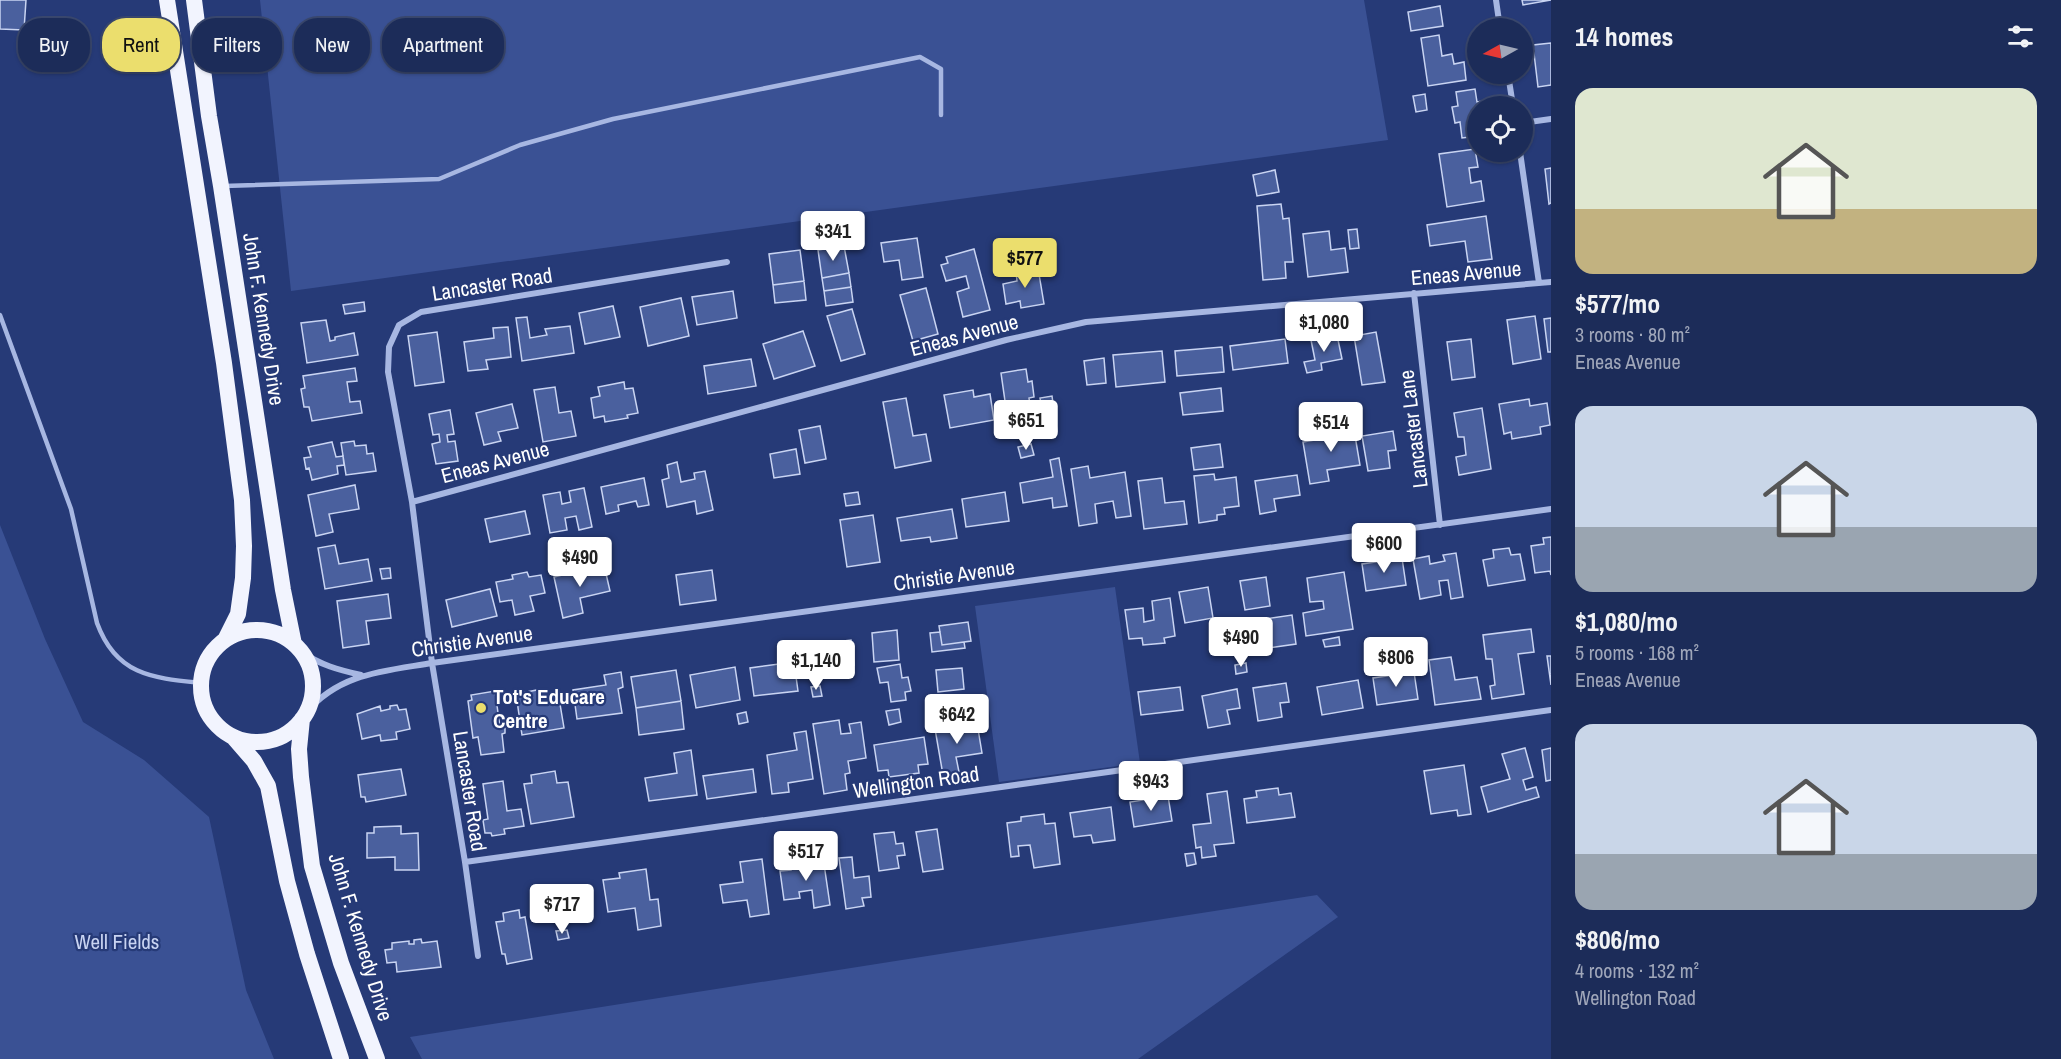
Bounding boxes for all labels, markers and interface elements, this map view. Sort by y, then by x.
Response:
chip: Buy [18,18,90,72]
chip: Rent [102,18,180,72]
chip: Filters [192,18,282,72]
chip: New [294,18,370,72]
chip: Apartment [382,18,504,72]
north arrow [1467,18,1533,84]
map controls [1467,18,1533,162]
text: 14 homes [1575,19,1673,54]
icon: filters [2004,20,2037,53]
button: locate [1467,96,1533,162]
icon: home [1752,127,1860,235]
pin: $341 [797,211,869,262]
text: $341 [815,217,851,244]
street label: John F. Kennedy Drive [236,231,292,407]
pin: $577 [989,238,1061,289]
text: $577 [1007,244,1043,271]
street label: Eneas Avenue [1410,254,1522,292]
street label: Lancaster Road [430,260,554,308]
text: $577/mo [1575,286,1660,321]
pin: $1,080 [1275,302,1373,353]
street label: Eneas Avenue [907,307,1021,363]
text: $1,080 [1299,308,1349,335]
text: 3 rooms · 80 m² [1575,321,1690,348]
text: Eneas Avenue [1575,348,1681,375]
street label: Lancaster Lane [1391,368,1435,490]
pin: $651 [990,400,1062,451]
pin: $514 [1295,402,1367,453]
text: $651 [1008,406,1044,433]
text: $514 [1313,408,1349,435]
street label: Eneas Avenue [438,434,552,490]
icon: home [1752,445,1860,553]
pin: $600 [1348,523,1420,574]
text: $600 [1366,529,1402,556]
pin: $490 [544,537,616,588]
text: $490 [562,543,598,570]
street label: Christie Avenue [891,552,1017,598]
text: $1,080/mo [1575,604,1678,639]
pin: $490 [1205,617,1277,668]
street label: Christie Avenue [409,618,535,664]
text: $490 [1223,623,1259,650]
pin: $806 [1360,637,1432,688]
text: 5 rooms · 168 m² [1575,639,1699,666]
pin: $1,140 [767,640,865,691]
text: $806 [1378,643,1414,670]
text: $1,140 [791,646,841,673]
text: Eneas Avenue [1575,666,1681,693]
place label: Tot's Educare Centre [493,682,605,735]
pin: $642 [921,694,993,745]
text: $642 [939,700,975,727]
marker: Tot's Educare Centre [474,701,488,715]
street label: Lancaster Road [446,729,494,853]
street label: Wellington Road [851,759,981,805]
pin: $943 [1115,761,1187,812]
icon: home [1752,763,1860,871]
text: $943 [1133,767,1169,794]
pin: $517 [770,831,842,882]
text: $517 [788,837,824,864]
street label: John F. Kennedy Drive [322,849,400,1025]
pin: $717 [526,884,598,935]
text: $717 [544,890,580,917]
text: $806/mo [1575,922,1660,957]
park label: Well Fields [75,927,159,956]
text: 4 rooms · 132 m² [1575,957,1699,984]
text: Wellington Road [1575,984,1696,1011]

